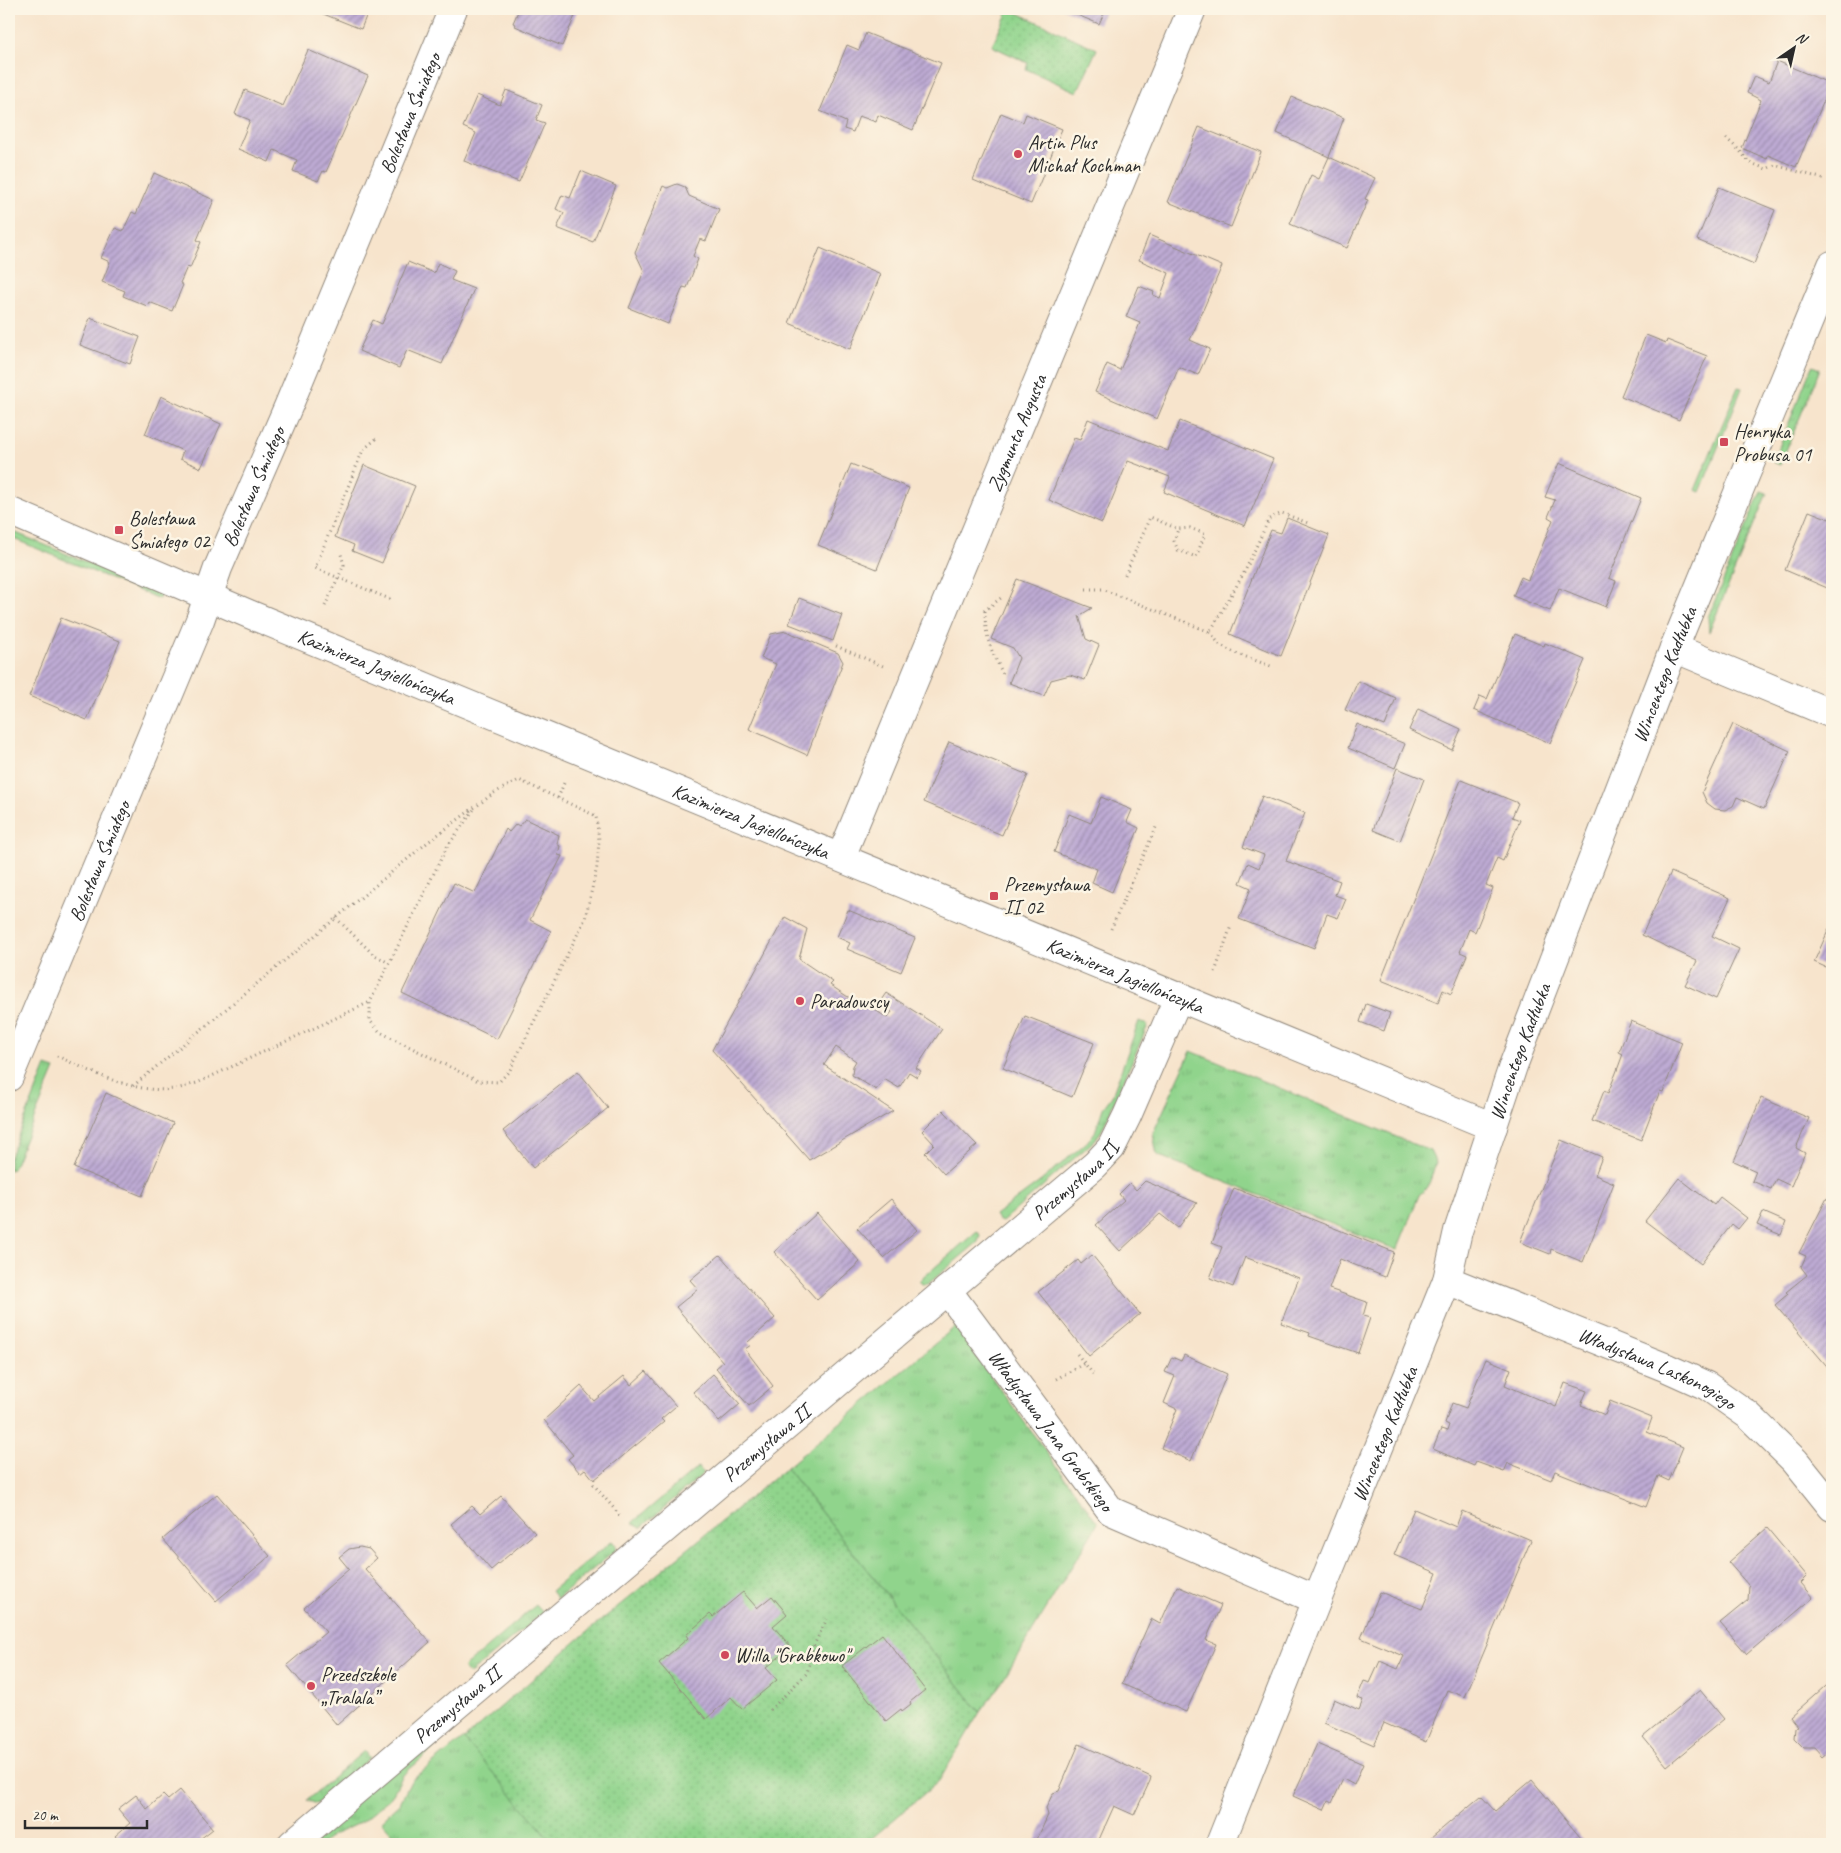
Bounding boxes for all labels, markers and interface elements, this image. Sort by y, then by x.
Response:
north arrow [1768,22,1818,72]
text: N [1793,28,1811,48]
street label: Bolesława Śmiałego [374,47,447,177]
place label: Artin Plus Michał Kochman [1028,130,1141,178]
marker: Artin Plus Michał Kochman [1012,148,1024,160]
street label: Zygmunta Augusta [982,369,1053,495]
place label: Henryka Probusa 01 [1734,419,1813,467]
street label: Bolesława Śmiałego [217,421,292,551]
marker: Henryka Probusa 01 [1718,436,1730,448]
place label: Bolesława Śmiałego 02 [129,506,212,554]
marker: Bolesława Śmiałego 02 [113,524,125,536]
street label: Wincentego Kadłubka [1627,601,1703,746]
street label: Kazimierza Jagiellończyka [294,623,460,711]
street label: Kazimierza Jagiellończyka [668,778,834,865]
street label: Bolesława Śmiałego [63,795,137,925]
place label: Przemysława II 02 [1004,872,1092,920]
marker: Przemysława II 02 [988,890,1000,902]
street label: Kazimierza Jagiellończyka [1043,932,1209,1020]
street label: Wincentego Kadłubka [1484,978,1557,1123]
place label: Paradowscy [810,989,891,1014]
marker: Paradowscy [794,995,806,1007]
street label: Przemysława II [1027,1135,1126,1226]
street label: Władysława Laskonogiego [1574,1322,1742,1417]
street label: Władysława Jana Grabskiego [983,1345,1120,1518]
street label: Wincentego Kadłubka [1346,1361,1424,1505]
street label: Przemysława II [718,1397,818,1487]
place label: Willa "Grabkowo" [735,1643,853,1668]
marker: Willa "Grabkowo" [719,1649,731,1661]
street label: Przemysława II [408,1658,509,1749]
place label: Przedszkole „Tralala” [321,1662,397,1710]
marker: Przedszkole „Tralala” [305,1680,317,1692]
scale bar [25,1798,148,1830]
text: 20 m [32,1806,59,1825]

